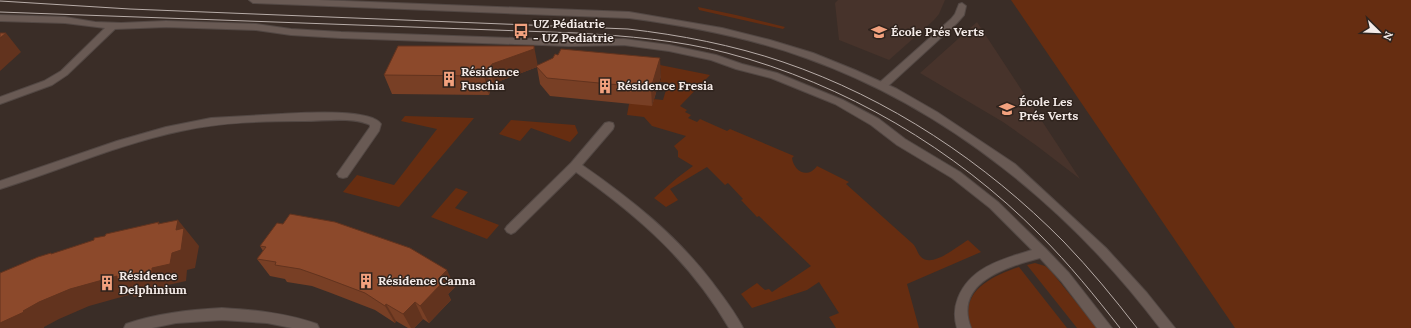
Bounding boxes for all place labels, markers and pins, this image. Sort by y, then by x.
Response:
place label: UZ Pédiatrie - UZ Pediatrie [533,16,614,45]
bus stop icon: UZ Pédiatrie - UZ Pediatrie [512,22,530,40]
school or university icon: École Prés Verts [870,23,888,41]
place label: École Prés Verts [891,24,984,39]
place label: Résidence Fuschia [461,64,520,93]
building icon: Résidence Fuschia [440,70,458,88]
building icon: Résidence Fresia [596,77,614,95]
place label: Résidence Fresia [617,78,714,93]
place label: École Les Prés Verts [1019,94,1078,123]
school or university icon: École Les Prés Verts [998,100,1016,118]
place label: Résidence Delphinium [119,268,187,297]
building icon: Résidence Canna [357,272,375,290]
place label: Résidence Canna [378,273,476,288]
building icon: Résidence Delphinium [98,274,116,292]

